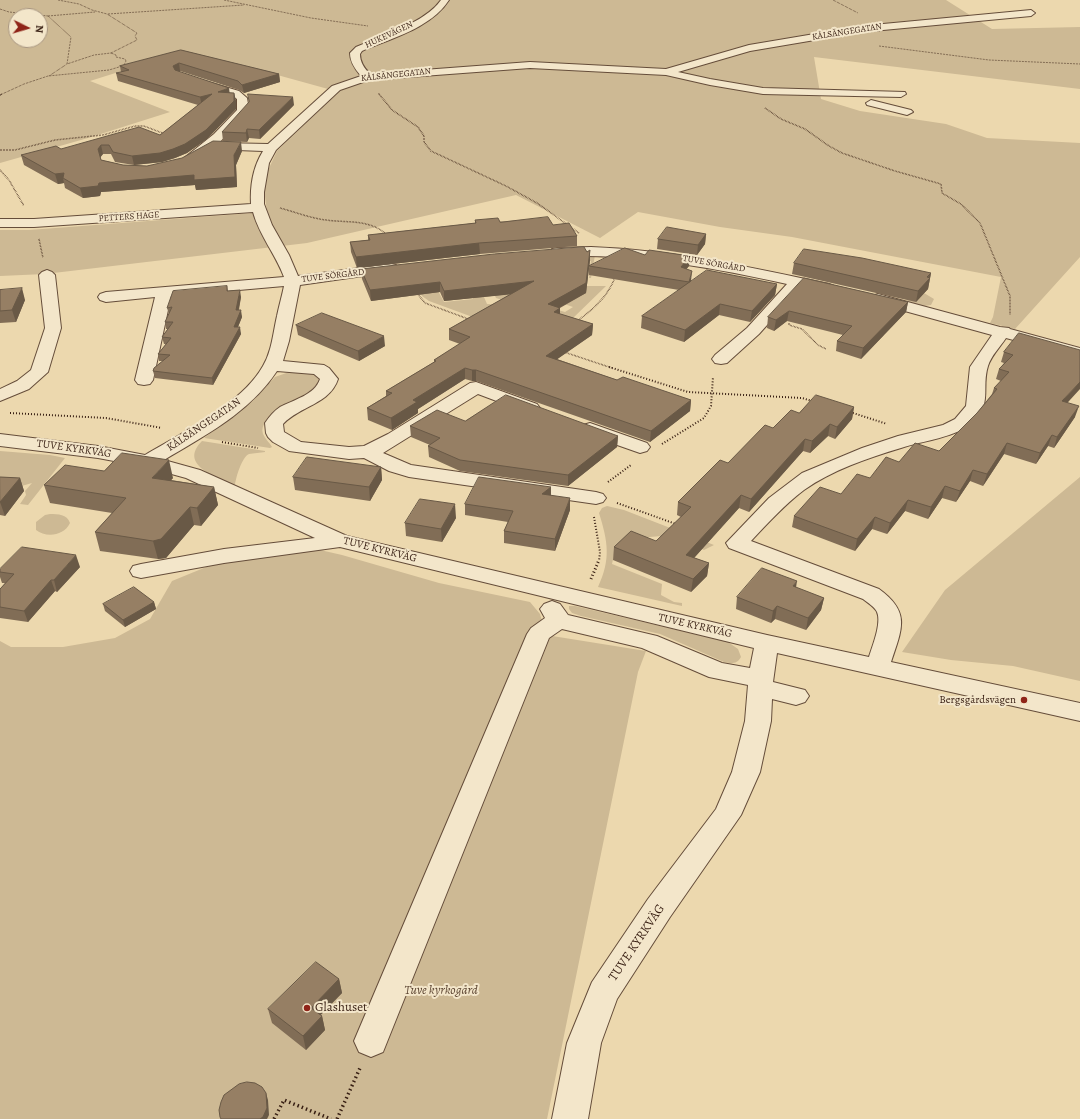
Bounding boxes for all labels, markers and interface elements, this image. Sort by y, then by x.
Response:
north arrow [8,8,48,48]
street label: HUKEVÄGEN [363,19,415,51]
street label: KÅLSÄNGEGATAN [811,21,883,43]
text: N [32,24,47,34]
street label: KÅLSÄNGEGATAN [360,66,432,84]
street label: PETTERS HAGE [98,209,160,225]
street label: TUVE SÖRGÅRD [682,253,746,275]
street label: TUVE SÖRGÅRD [301,267,365,285]
street label: KÅLSÄNGEGATAN [165,395,243,455]
street label: TUVE KYRKVÄG [36,437,112,461]
street label: TUVE KYRKVÄG [342,534,418,566]
street label: TUVE KYRKVÄG [657,611,733,641]
place label: Bergsgårdsvägen [939,693,1016,707]
marker: Bergsgårdsvägen [1019,695,1029,705]
street label: TUVE KYRKVÄG [606,902,668,984]
park label: Tuve kyrkogård [404,983,478,999]
place label: Glashuset [315,1000,367,1016]
marker: Glashuset [302,1003,312,1013]

